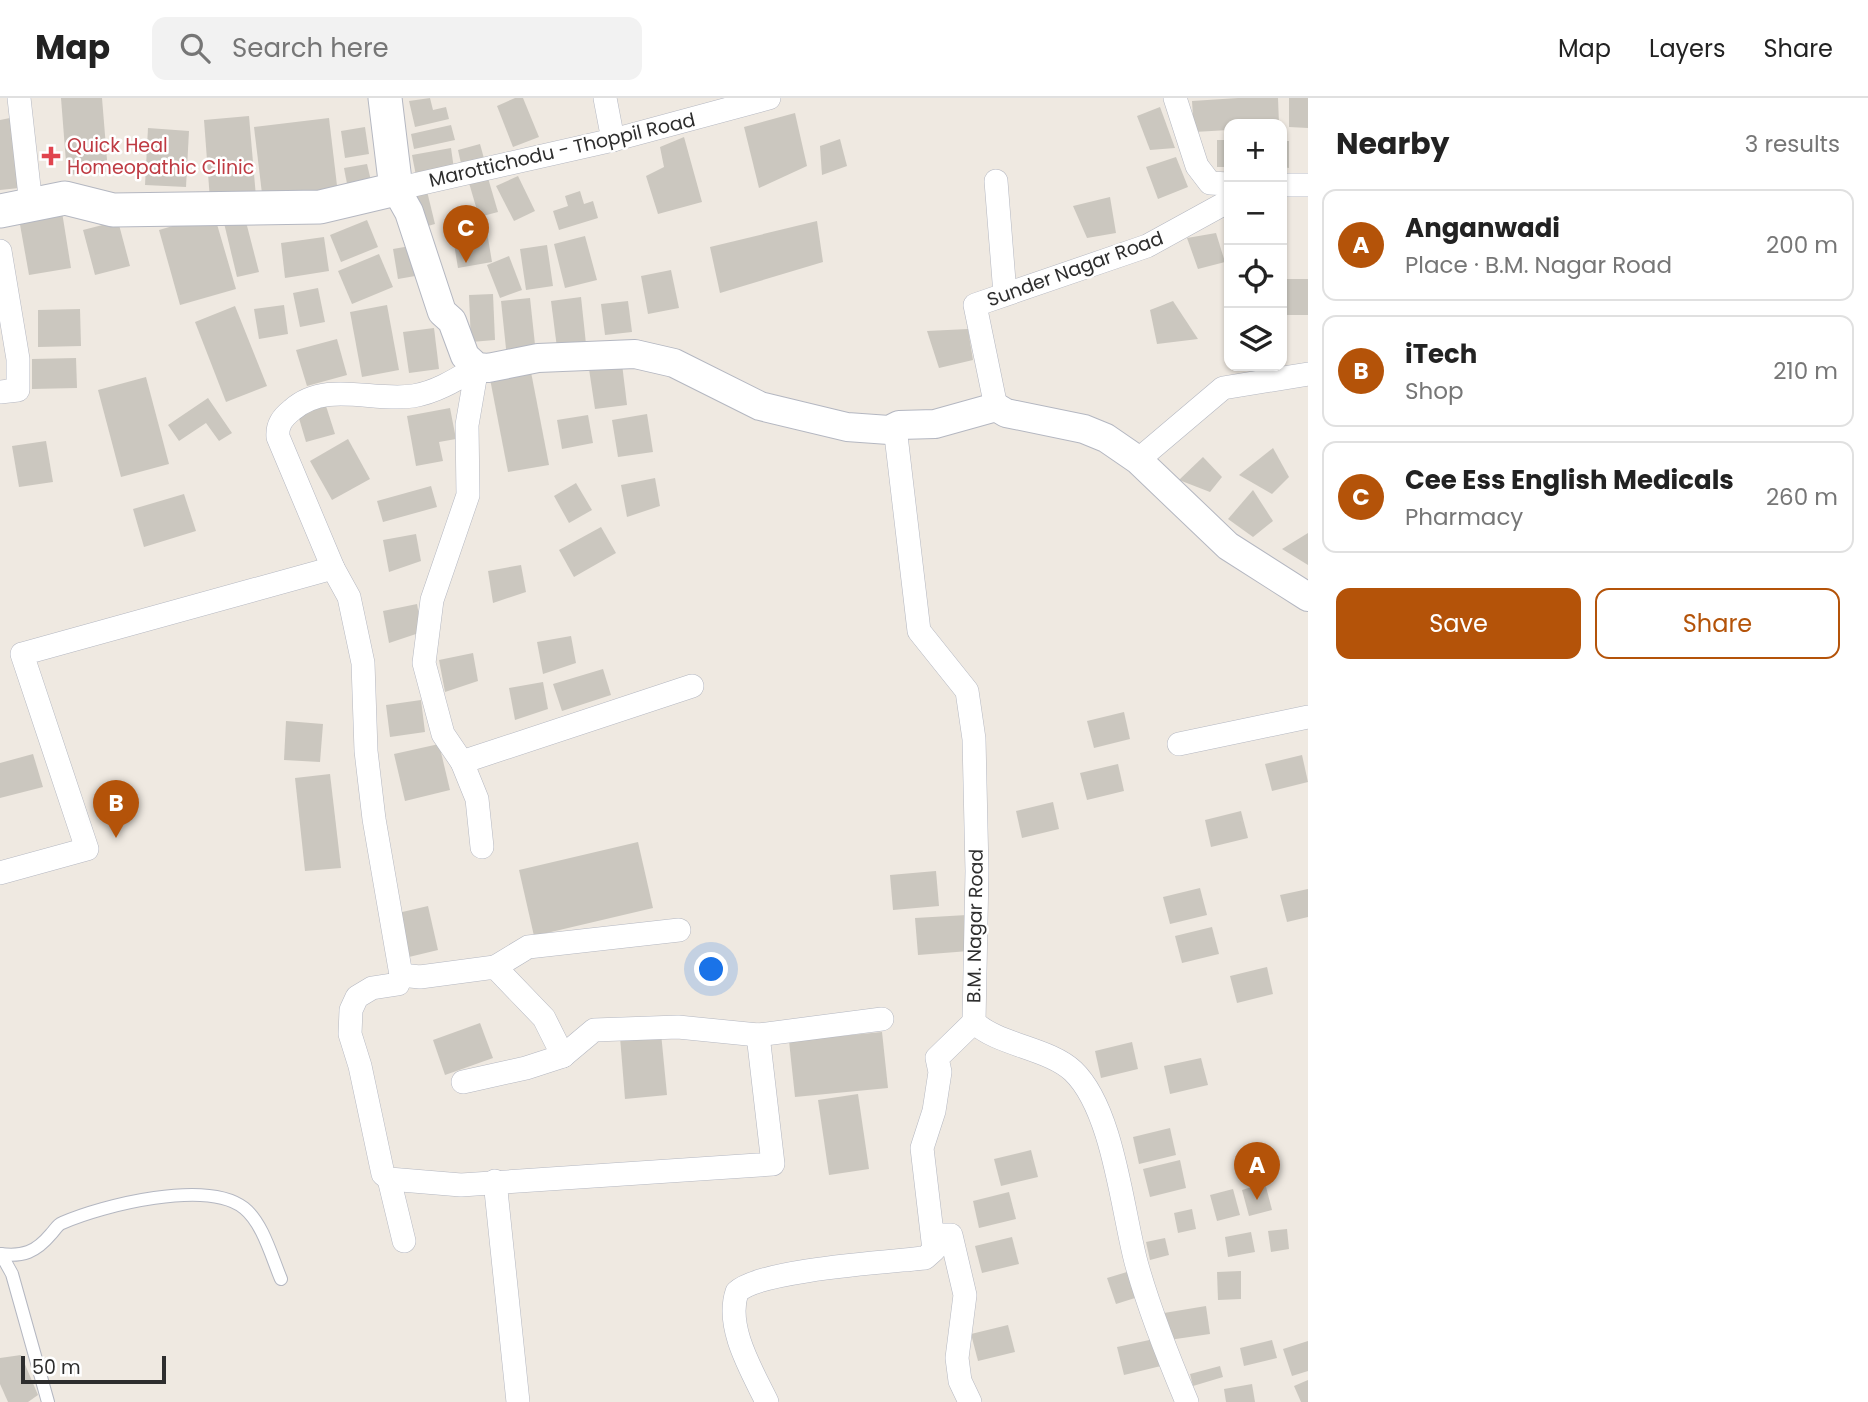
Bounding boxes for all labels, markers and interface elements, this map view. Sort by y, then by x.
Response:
search box [152,17,642,80]
text: Map [35,24,110,71]
icon: search [176,29,214,67]
text: Search here [232,30,389,66]
text: Map [1558,32,1611,65]
text: Layers [1649,32,1725,65]
text: Share [1763,32,1833,65]
street label: Marottichodu - Thoppil Road [426,106,698,194]
map controls [1224,119,1287,371]
button: + [1224,119,1287,182]
text: Nearby [1336,122,1450,165]
text: 3 results [1745,128,1840,160]
place label: Quick Heal Homeopathic Clinic [67,132,254,181]
marker: Quick Heal Homeopathic Clinic [41,146,61,166]
button: − [1224,182,1287,245]
pin: C [443,205,489,263]
text: Anganwadi [1405,210,1560,246]
street label: Sunder Nagar Road [983,225,1167,313]
text: A [1353,229,1369,261]
text: 200 m [1766,229,1838,261]
button: locate [1224,245,1287,308]
text: Place · B.M. Nagar Road [1405,249,1672,281]
button: layers [1224,308,1287,371]
text: iTech [1405,336,1477,372]
text: B [1353,355,1369,387]
text: 210 m [1773,355,1838,387]
text: Shop [1405,375,1464,407]
text: Cee Ess English Medicals [1405,462,1734,498]
text: C [1352,481,1370,513]
text: 260 m [1766,481,1838,513]
text: Pharmacy [1405,501,1523,533]
button: Save [1336,588,1581,659]
button: Share [1595,588,1840,659]
pin: B [93,780,139,838]
street label: B.M. Nagar Road [960,849,990,1003]
your location [694,952,728,986]
pin: A [1234,1142,1280,1200]
scale bar [21,1353,166,1385]
text: 50 m [32,1354,81,1381]

